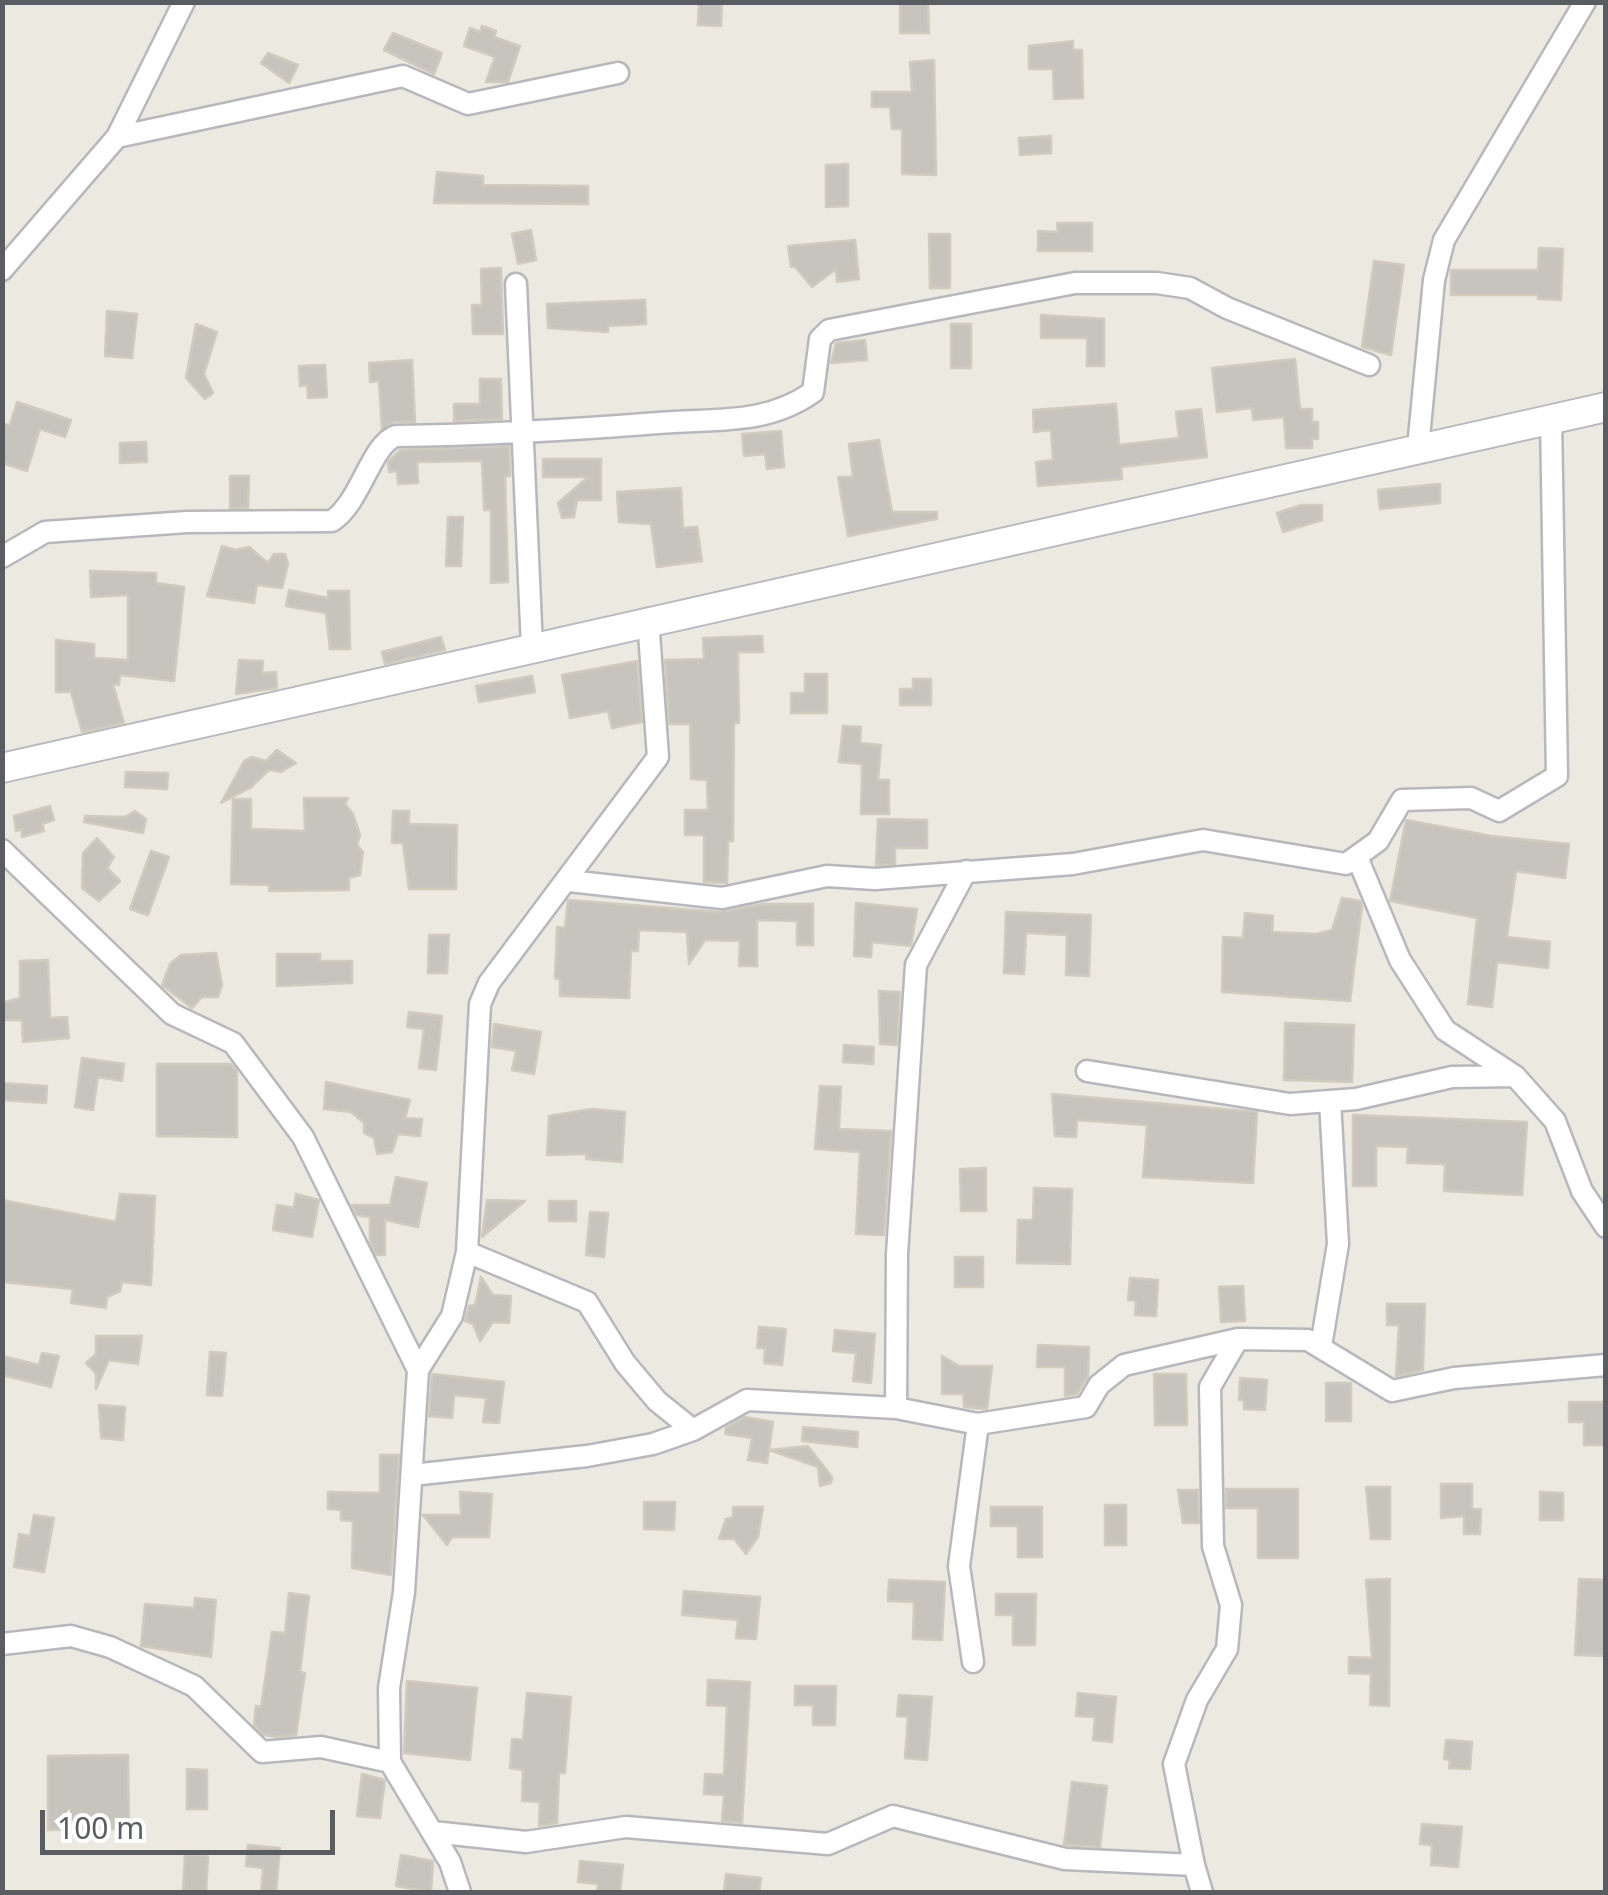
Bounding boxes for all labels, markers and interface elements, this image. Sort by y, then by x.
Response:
scale bar [45,1790,340,1852]
text: 100 m [57,1807,144,1848]

